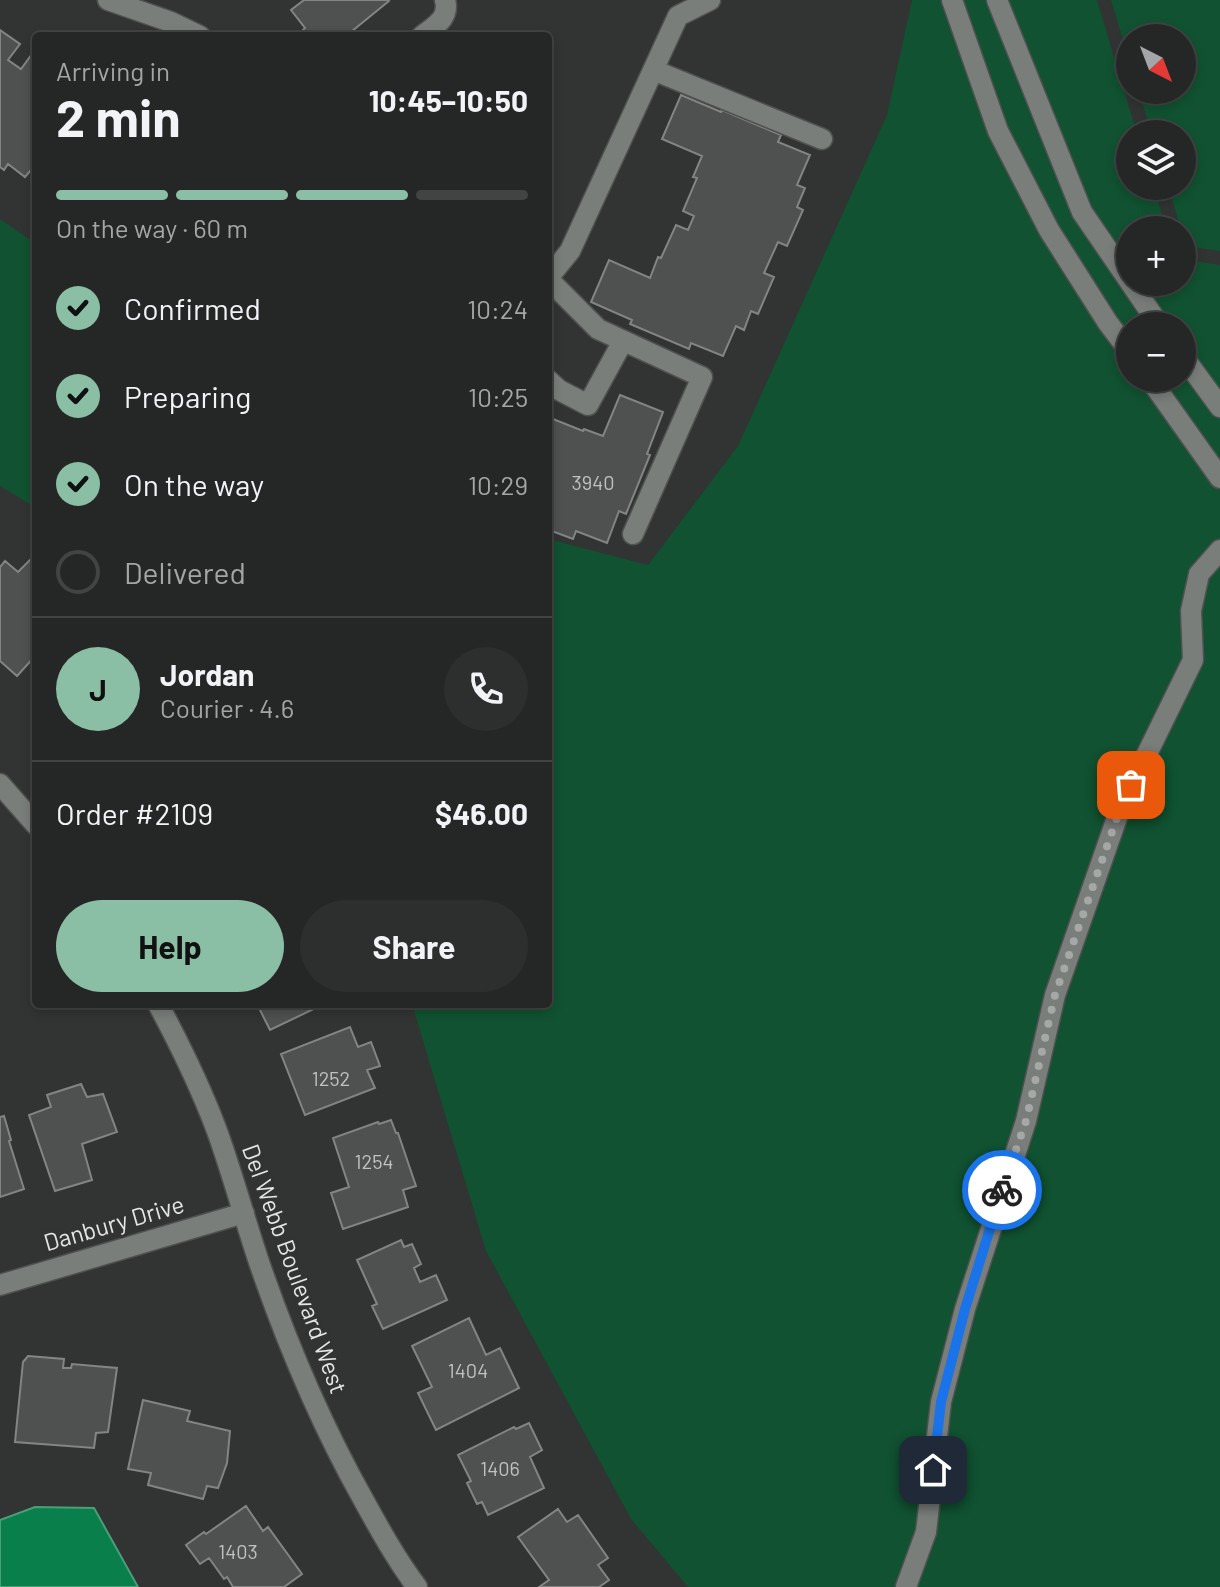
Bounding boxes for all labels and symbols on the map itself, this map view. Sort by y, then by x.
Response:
north arrow [1116,24,1196,104]
house number: 3940 [571,470,615,494]
pin [1097,751,1165,819]
house number: 1252 [312,1066,350,1090]
street label: Del Webb Boulevard West [237,1140,354,1397]
house number: 1254 [354,1149,394,1173]
courier [962,1150,1042,1230]
street label: Danbury Drive [40,1189,187,1256]
house number: 1404 [448,1358,488,1382]
pin [899,1436,967,1504]
house number: 1406 [480,1456,520,1480]
house number: 1403 [218,1539,258,1563]

